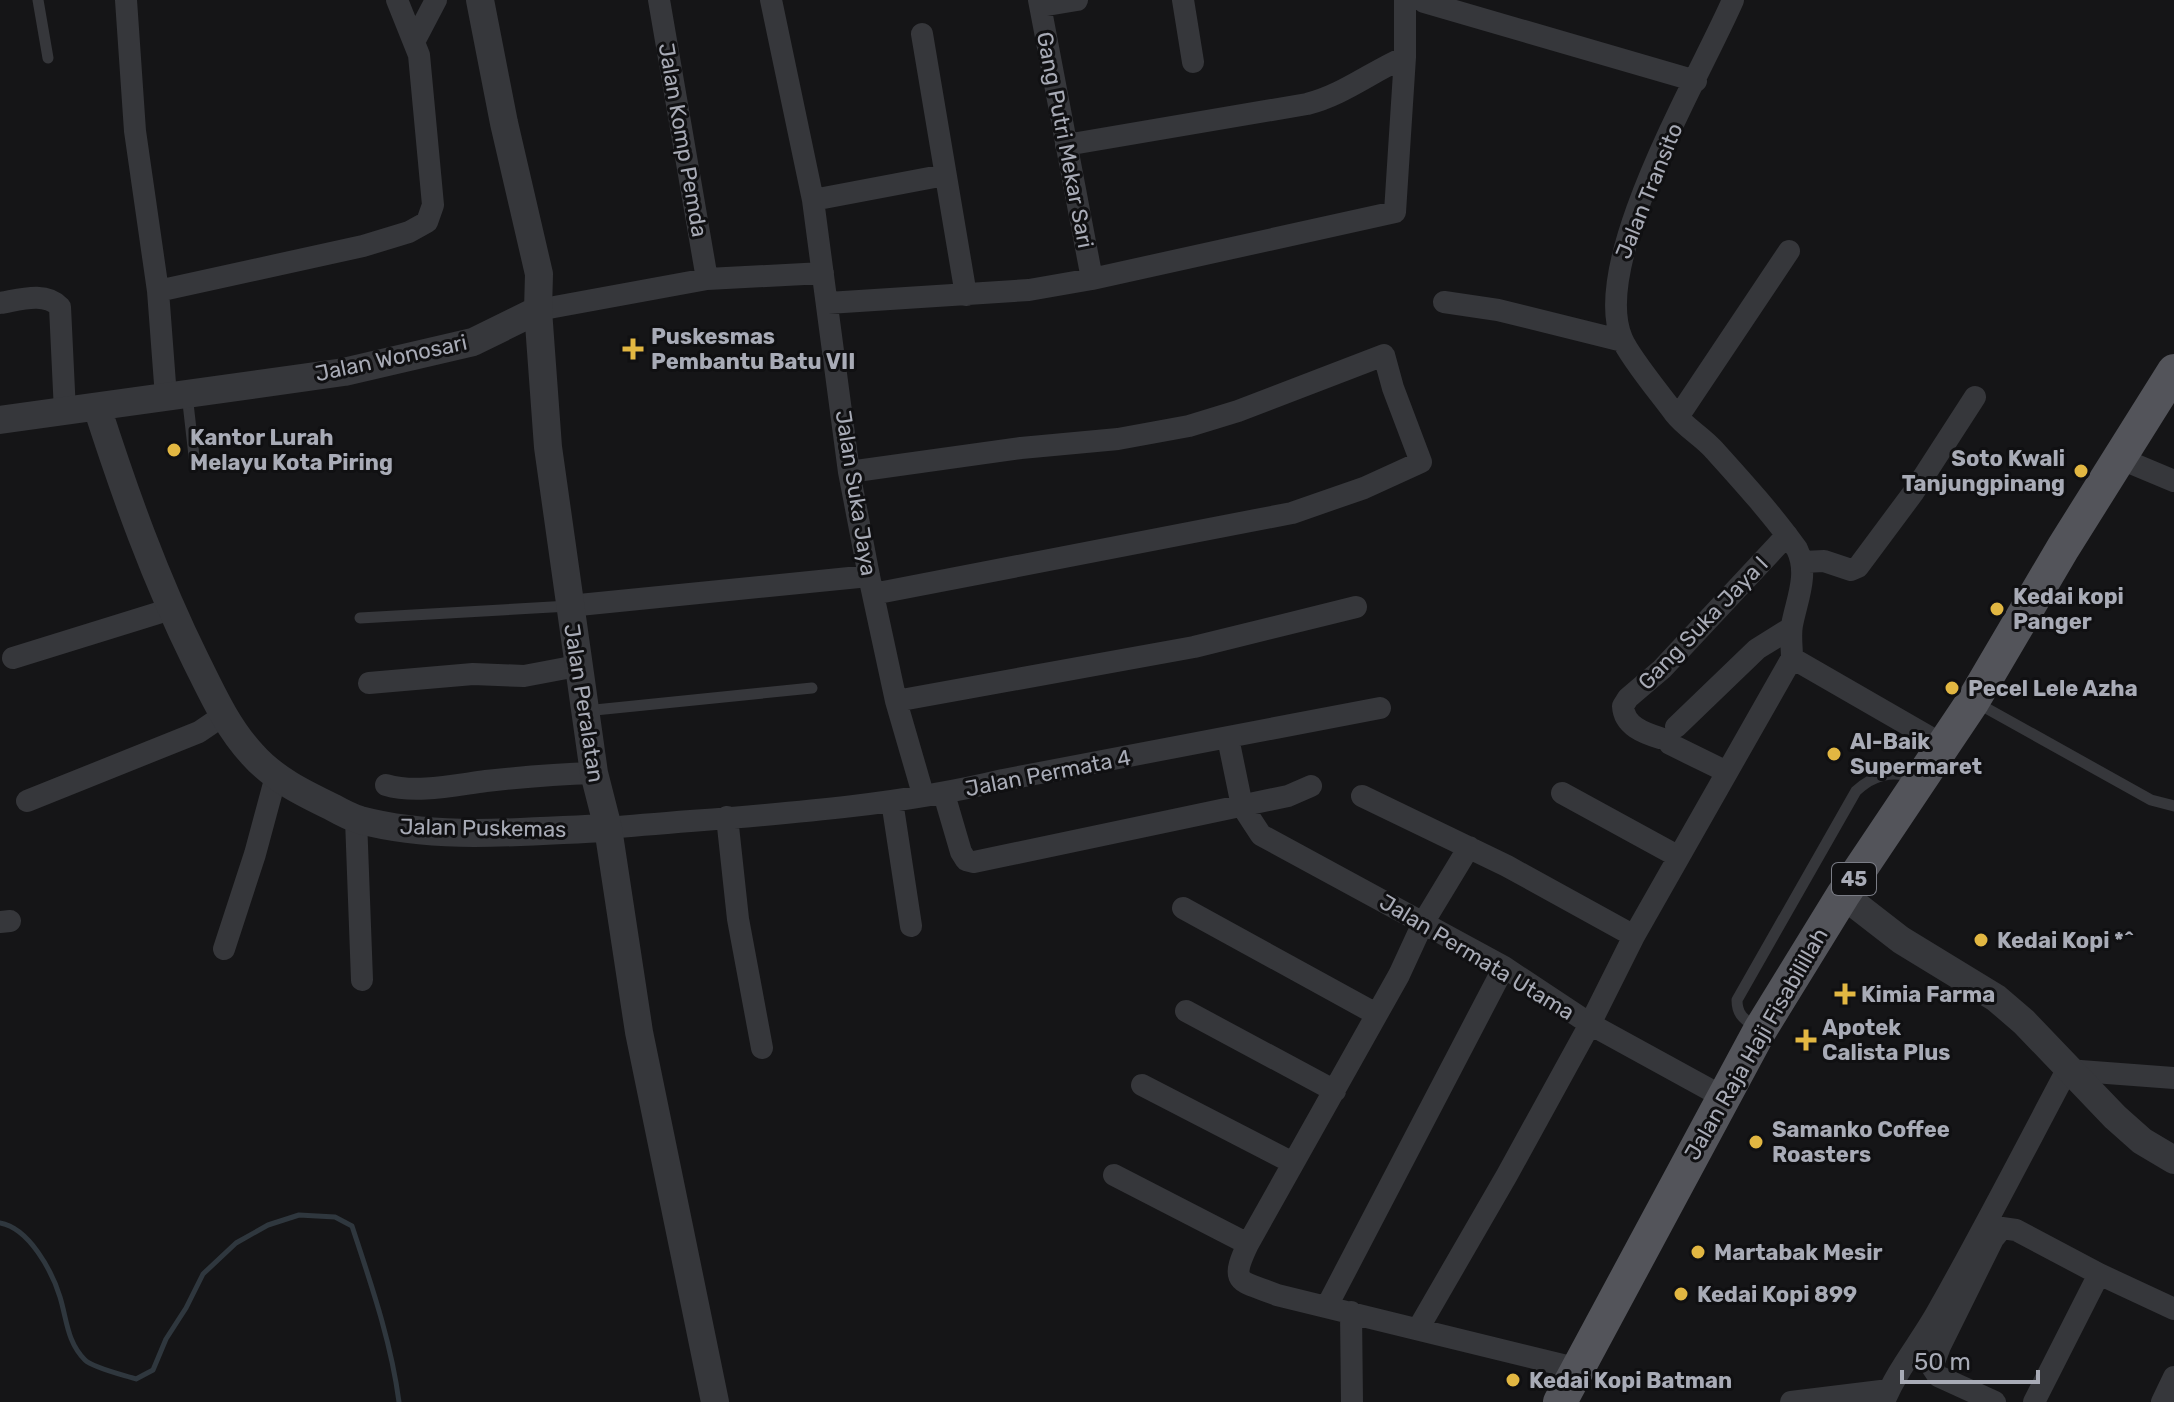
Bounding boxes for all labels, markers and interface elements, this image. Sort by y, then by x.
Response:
street label: Gang Putri Mekar Sari [1031,30,1099,250]
street label: Jalan Komp Pemda [653,41,713,239]
street label: Jalan Transito [1610,119,1688,263]
place label: Puskesmas Pembantu Batu VII [651,323,855,375]
street label: Jalan Wonosari [313,329,469,387]
marker: Puskesmas Pembantu Batu VII [622,338,644,360]
street label: Jalan Suka Jaya [830,408,882,578]
place label: Kantor Lurah Melayu Kota Piring [190,424,393,476]
marker: Kantor Lurah Melayu Kota Piring [165,441,183,459]
place label: Soto Kwali Tanjungpinang [1902,445,2065,497]
marker: Soto Kwali Tanjungpinang [2072,462,2090,480]
street label: Gang Suka Jaya I [1632,550,1774,696]
place label: Kedai kopi Panger [2013,583,2124,635]
marker: Kedai kopi Panger [1988,600,2006,618]
street label: Jalan Peralatan [558,622,610,784]
place label: Pecel Lele Azha [1968,675,2138,702]
marker: Pecel Lele Azha [1943,679,1961,697]
place label: Al-Baik Supermaret [1850,728,1982,780]
street label: Jalan Permata 4 [963,744,1133,802]
marker: Al-Baik Supermaret [1825,745,1843,763]
street label: Jalan Puskemas [399,813,567,843]
road number: 45 [1832,863,1876,895]
street label: Jalan Permata Utama [1375,888,1579,1026]
street label: Jalan Raja Haji Fisabilillah [1678,923,1834,1165]
place label: Kedai Kopi *^ [1997,927,2134,954]
marker: Kedai Kopi *^ [1972,931,1990,949]
place label: Kimia Farma [1861,981,1995,1008]
marker: Kimia Farma [1836,985,1854,1003]
place label: Apotek Calista Plus [1822,1014,1951,1066]
marker: Apotek Calista Plus [1797,1031,1815,1049]
place label: Samanko Coffee Roasters [1772,1116,1950,1168]
marker: Samanko Coffee Roasters [1747,1133,1765,1151]
place label: Martabak Mesir [1714,1239,1883,1266]
marker: Martabak Mesir [1689,1243,1707,1261]
place label: Kedai Kopi 899 [1697,1281,1857,1308]
marker: Kedai Kopi 899 [1672,1285,1690,1303]
scale bar [1902,1334,2038,1384]
text: 50 m [1914,1348,1971,1376]
place label: Kedai Kopi Batman [1529,1367,1732,1394]
marker: Kedai Kopi Batman [1504,1371,1522,1389]

